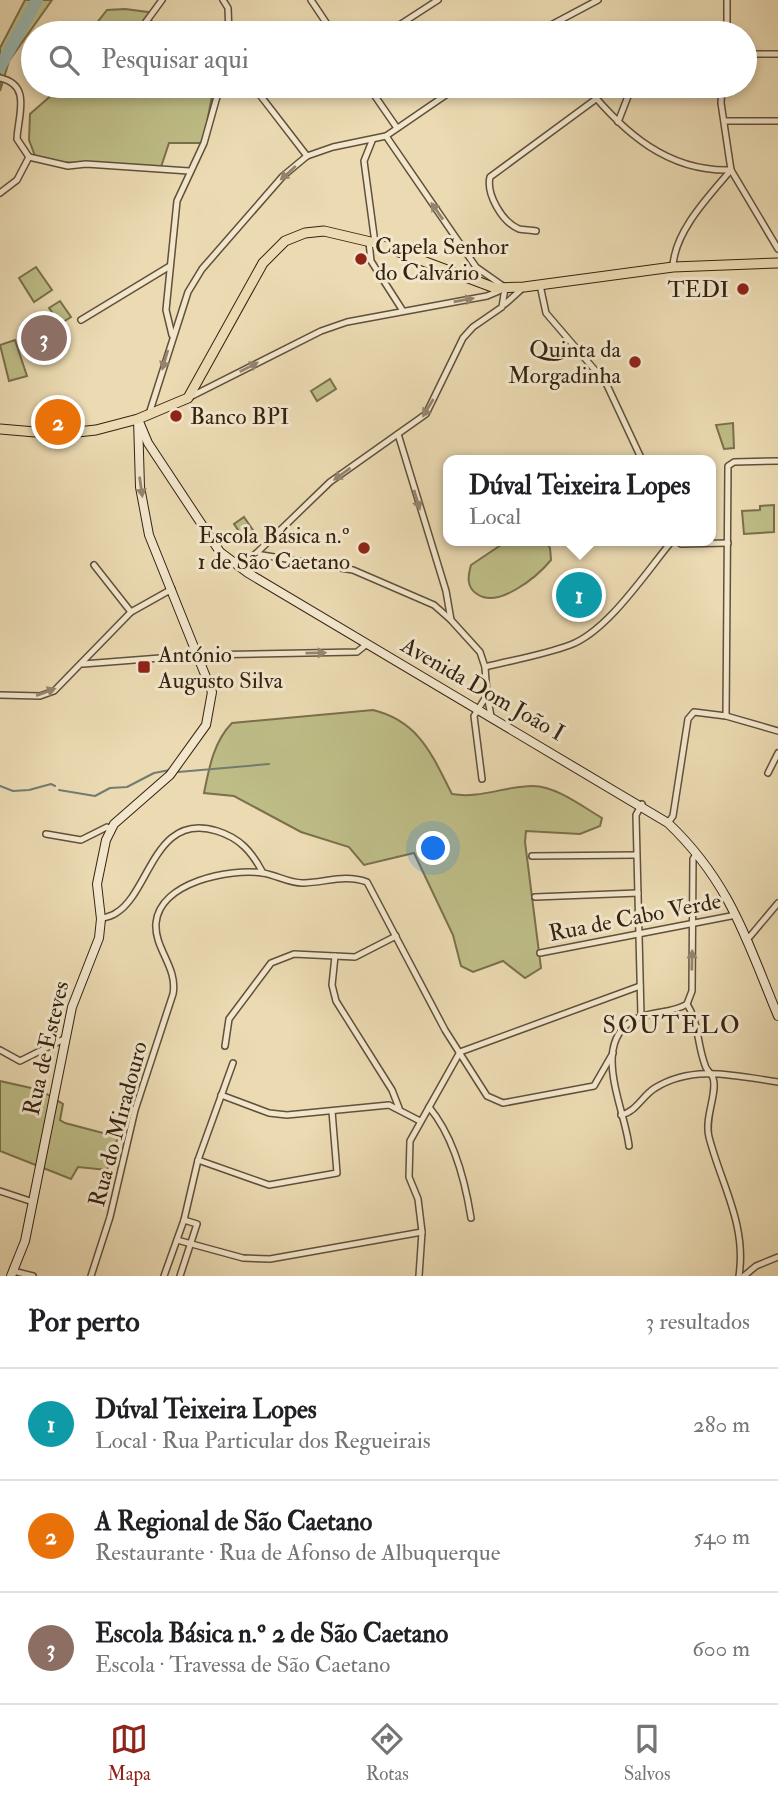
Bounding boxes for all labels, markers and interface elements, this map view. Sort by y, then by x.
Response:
search box [21,21,757,98]
icon: search [45,41,83,79]
text: Pesquisar aqui [101,44,249,76]
one-way arrow [279,165,296,180]
one-way arrow [430,202,444,220]
place label: Capela Senhor do Calvário [375,232,509,287]
marker: Capela Senhor do Calvário [353,251,369,267]
place label: TEDI [668,275,729,304]
marker: TEDI [735,281,751,297]
one-way arrow [453,294,475,305]
pin: 3 [21,312,67,364]
place label: Quinta da Morgadinha [508,335,622,390]
one-way arrow [159,349,170,371]
marker: Quinta da Morgadinha [627,354,643,370]
one-way arrow [239,361,259,373]
pin: 2 [35,396,81,448]
one-way arrow [421,398,434,417]
place label: Banco BPI [190,402,289,431]
marker: Banco BPI [168,408,184,424]
popup [443,455,716,546]
one-way arrow [334,466,352,481]
text: Dúval Teixeira Lopes [469,470,690,502]
one-way arrow [135,476,146,498]
one-way arrow [413,490,423,511]
text: Local [469,502,521,531]
place label: Escola Básica n.º 1 de São Caetano [197,521,350,576]
marker: Escola Básica n.º 1 de São Caetano [356,540,372,556]
pin: 1 [556,569,602,621]
street label: Avenida Dom João I [395,630,570,748]
place label: António Augusto Silva [157,640,283,695]
one-way arrow [305,647,327,659]
marker: António Augusto Silva [136,659,152,675]
one-way arrow [36,686,57,697]
your location [416,831,450,865]
street label: Rua de Cabo Verde [546,886,724,948]
one-way arrow [687,949,698,971]
street label: Rua de Esteves [16,978,76,1118]
district label: SOUTELO [603,1010,741,1041]
street label: Rua do Miradouro [82,1038,154,1210]
text: Por perto [28,1303,140,1340]
text: 3 resultados [646,1307,750,1336]
text: Dúval Teixeira Lopes [95,1394,317,1426]
text: 1 [47,1410,55,1439]
text: 280 m [693,1410,750,1439]
text: Local · Rua Particular dos Regueirais [95,1426,431,1455]
text: A Regional de São Caetano [95,1506,372,1538]
text: 2 [45,1522,57,1551]
text: 540 m [694,1522,750,1551]
text: Restaurante · Rua de Afonso de Albuquerque [95,1538,500,1567]
text: Escola Básica n.º 2 de São Caetano [95,1618,448,1650]
text: 3 [47,1634,55,1663]
text: 600 m [692,1634,750,1663]
text: Escola · Travessa de São Caetano [95,1650,390,1679]
tab: Mapa [107,1720,151,1786]
tab: Rotas [366,1720,409,1786]
tab: Salvos [624,1720,671,1786]

